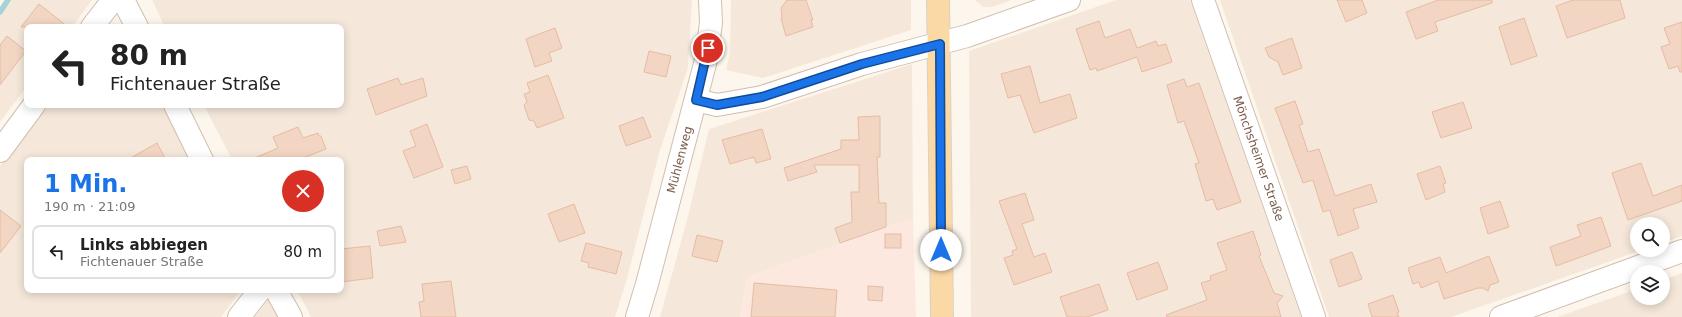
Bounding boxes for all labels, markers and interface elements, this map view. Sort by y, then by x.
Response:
pin [691,31,725,65]
icon: arrive [697,37,719,59]
text: 80 m [110,39,188,72]
icon: left [44,40,96,92]
text: Fichtenauer Straße [110,73,281,94]
street label: Mönchsheimer Straße [1230,94,1287,223]
street label: Mühlenweg [664,125,695,195]
text: 1 Min. [44,170,127,198]
button: close [282,170,324,212]
text: 190 m · 21:09 [44,199,135,214]
map controls [1630,217,1670,305]
button: search [1630,217,1670,257]
position arrow [920,229,962,271]
text: Links abbiegen [80,236,208,254]
icon: left [46,241,68,263]
text: 80 m [284,243,322,261]
text: Fichtenauer Straße [80,254,203,269]
button: layers [1630,265,1670,305]

